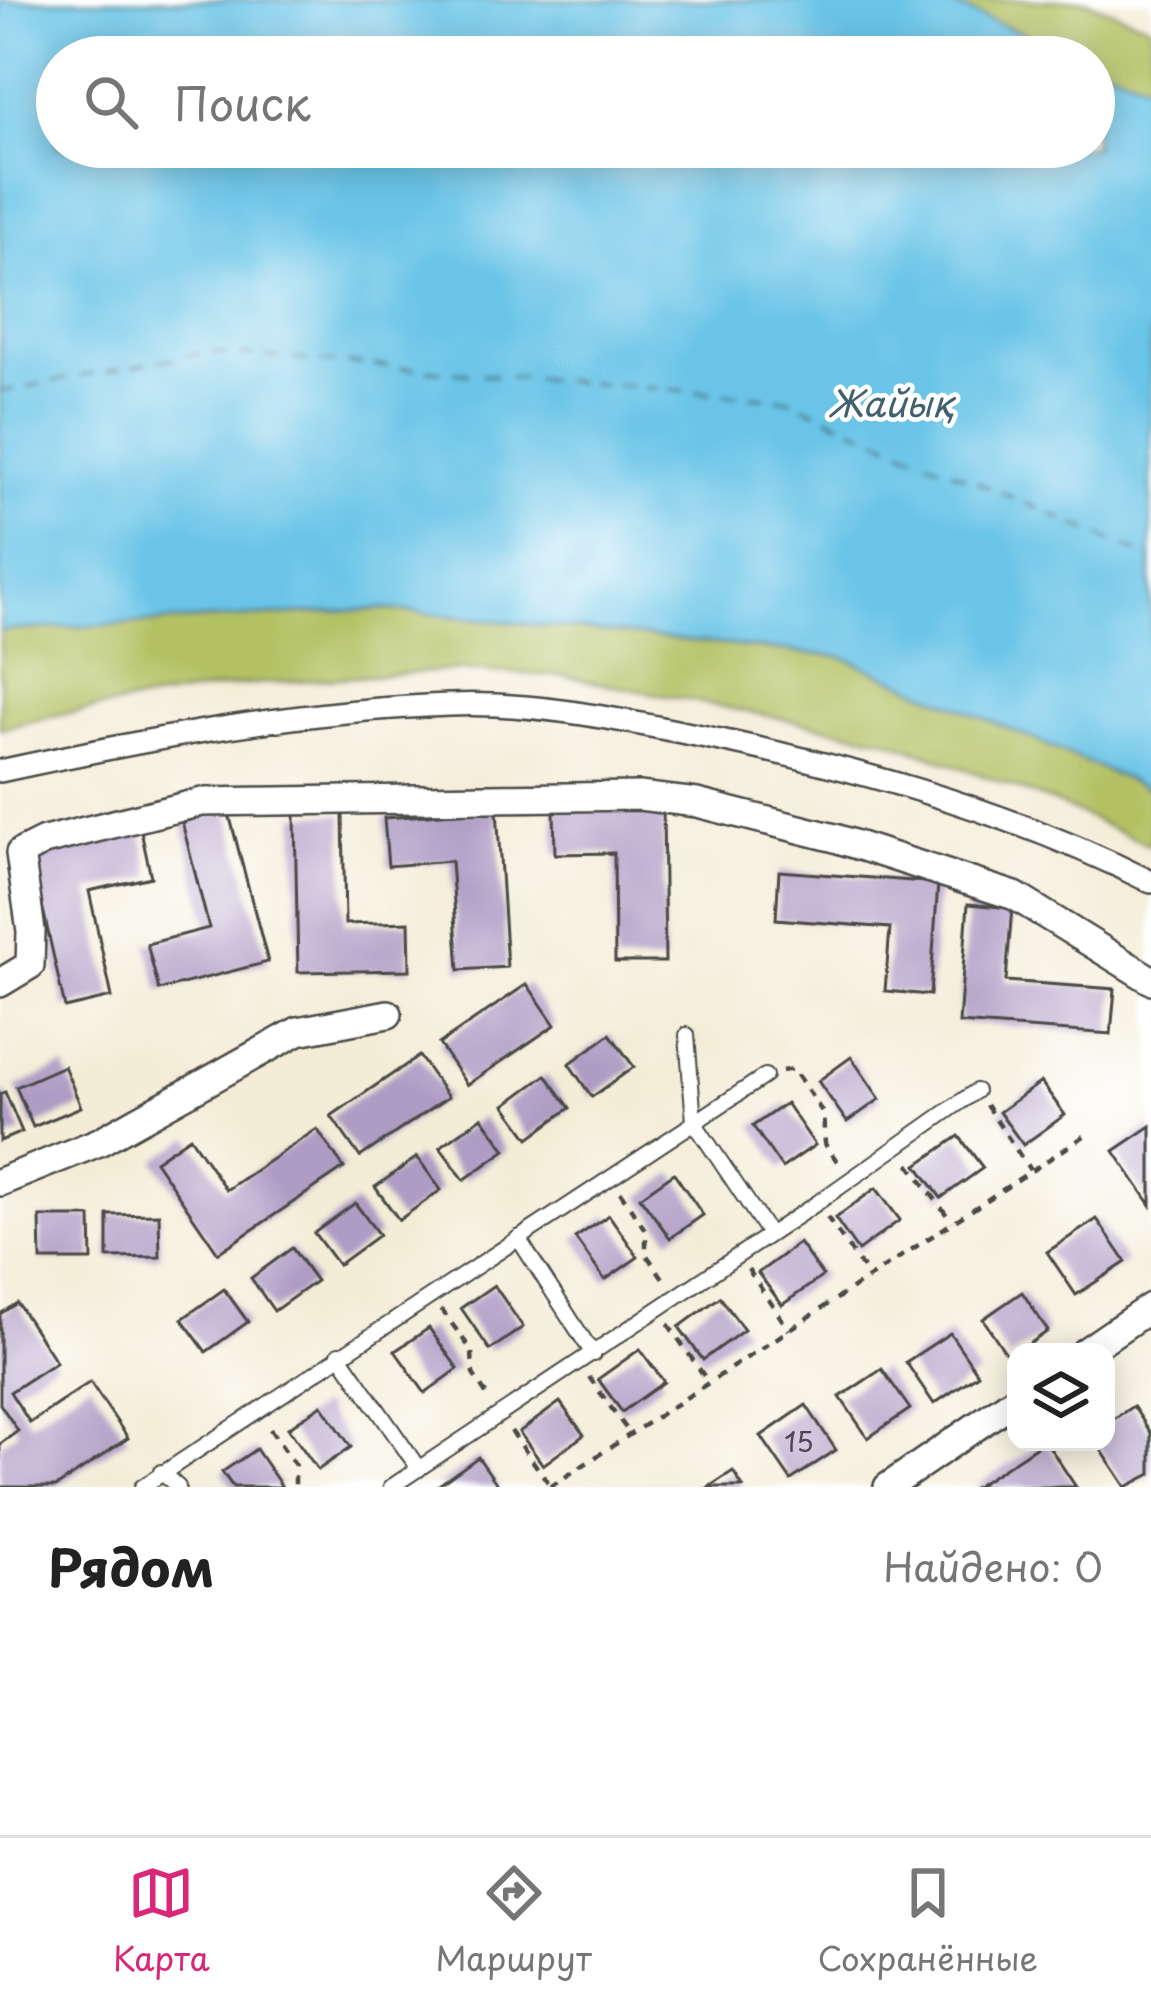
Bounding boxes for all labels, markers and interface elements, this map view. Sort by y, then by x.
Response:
search box [36,36,1115,168]
text: Поиск [174,68,311,136]
icon: search [78,69,144,135]
water label: Жайық [828,375,957,429]
map controls [1007,1343,1115,1451]
button: layers [1007,1343,1115,1451]
house number: 15 [784,1420,814,1461]
text: Рядом [48,1527,214,1604]
text: Найдено: 0 [883,1536,1103,1595]
tab: Карта [113,1860,210,1982]
tab: Маршрут [436,1860,592,1982]
tab: Сохранённые [817,1860,1038,1982]

